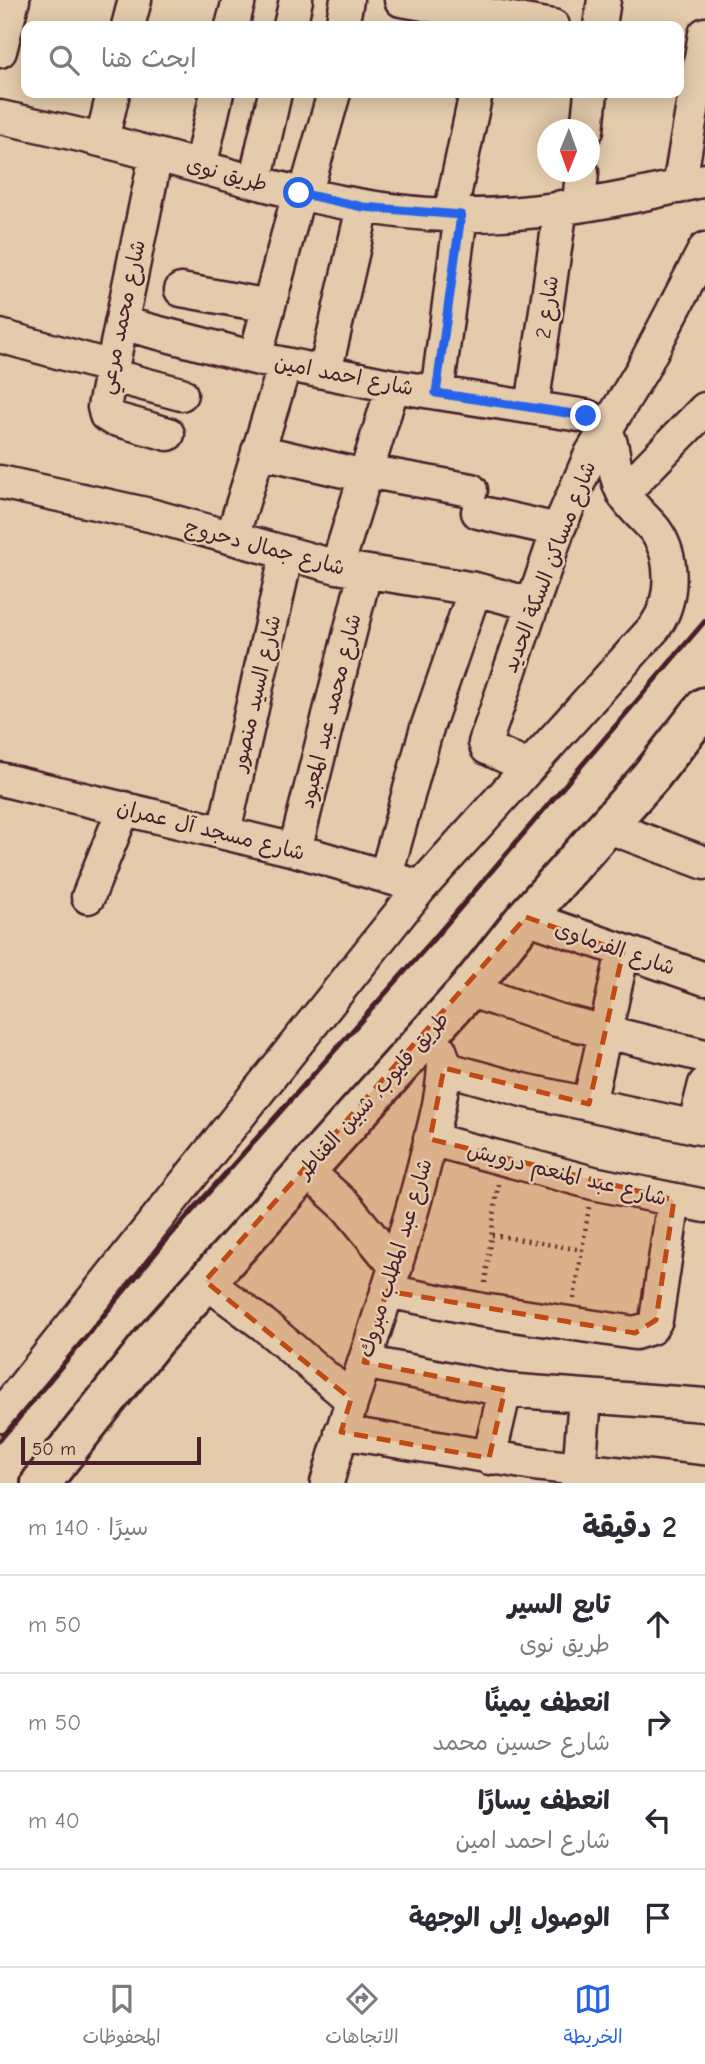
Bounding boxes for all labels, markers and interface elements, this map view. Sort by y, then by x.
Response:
search box [21,21,684,98]
icon: search [45,41,83,79]
text: ابحث هنا [101,44,197,74]
north arrow [537,119,600,182]
street label: طريق نوى [184,152,270,197]
route start [283,177,314,208]
street label: شارع محمد مرعي [94,238,157,398]
street label: شارع 2 [531,274,566,341]
street label: شارع احمد امين [272,350,416,403]
route end [570,400,601,431]
street label: شارع مساكن السكة الحديد [498,458,603,677]
street label: شارع جمال دحروج [182,514,348,583]
street label: شارع محمد عبد المعبود [294,611,369,811]
street label: شارع السيد منصور [226,613,289,776]
street label: شارع مسجد آل عمران [114,795,307,868]
street label: شارع الفرماوى [551,916,678,983]
street label: طريق قليوب, شبين القناطر [291,1007,455,1185]
street label: شارع عبد المنعم درويش [464,1138,669,1214]
street label: شارع عبد المطلب مبروك [353,1156,440,1361]
scale bar [21,1434,201,1466]
text: 50 m [32,1438,76,1460]
text: 2 دقيقة [582,1510,677,1545]
text: سيرًا · 140 m [28,1514,148,1541]
text: تابع السير [508,1590,610,1620]
icon: ahead [639,1605,677,1643]
text: 50 m [28,1611,81,1638]
text: طريق نوى [519,1631,610,1658]
text: انعطف يمينًا [485,1688,610,1718]
icon: right [639,1703,677,1741]
text: 50 m [28,1709,81,1736]
text: شارع حسين محمد [433,1729,610,1756]
text: انعطف يسارًا [478,1786,610,1816]
icon: left [639,1801,677,1839]
text: 40 m [28,1807,80,1834]
text: شارع احمد امين [455,1827,610,1854]
icon: arrive [639,1899,677,1937]
text: الوصول إلى الوجهة [409,1903,610,1933]
tab: المحفوظات [82,1980,161,2053]
tab: الاتجاهات [325,1980,399,2053]
tab: الخريطة [563,1980,623,2053]

